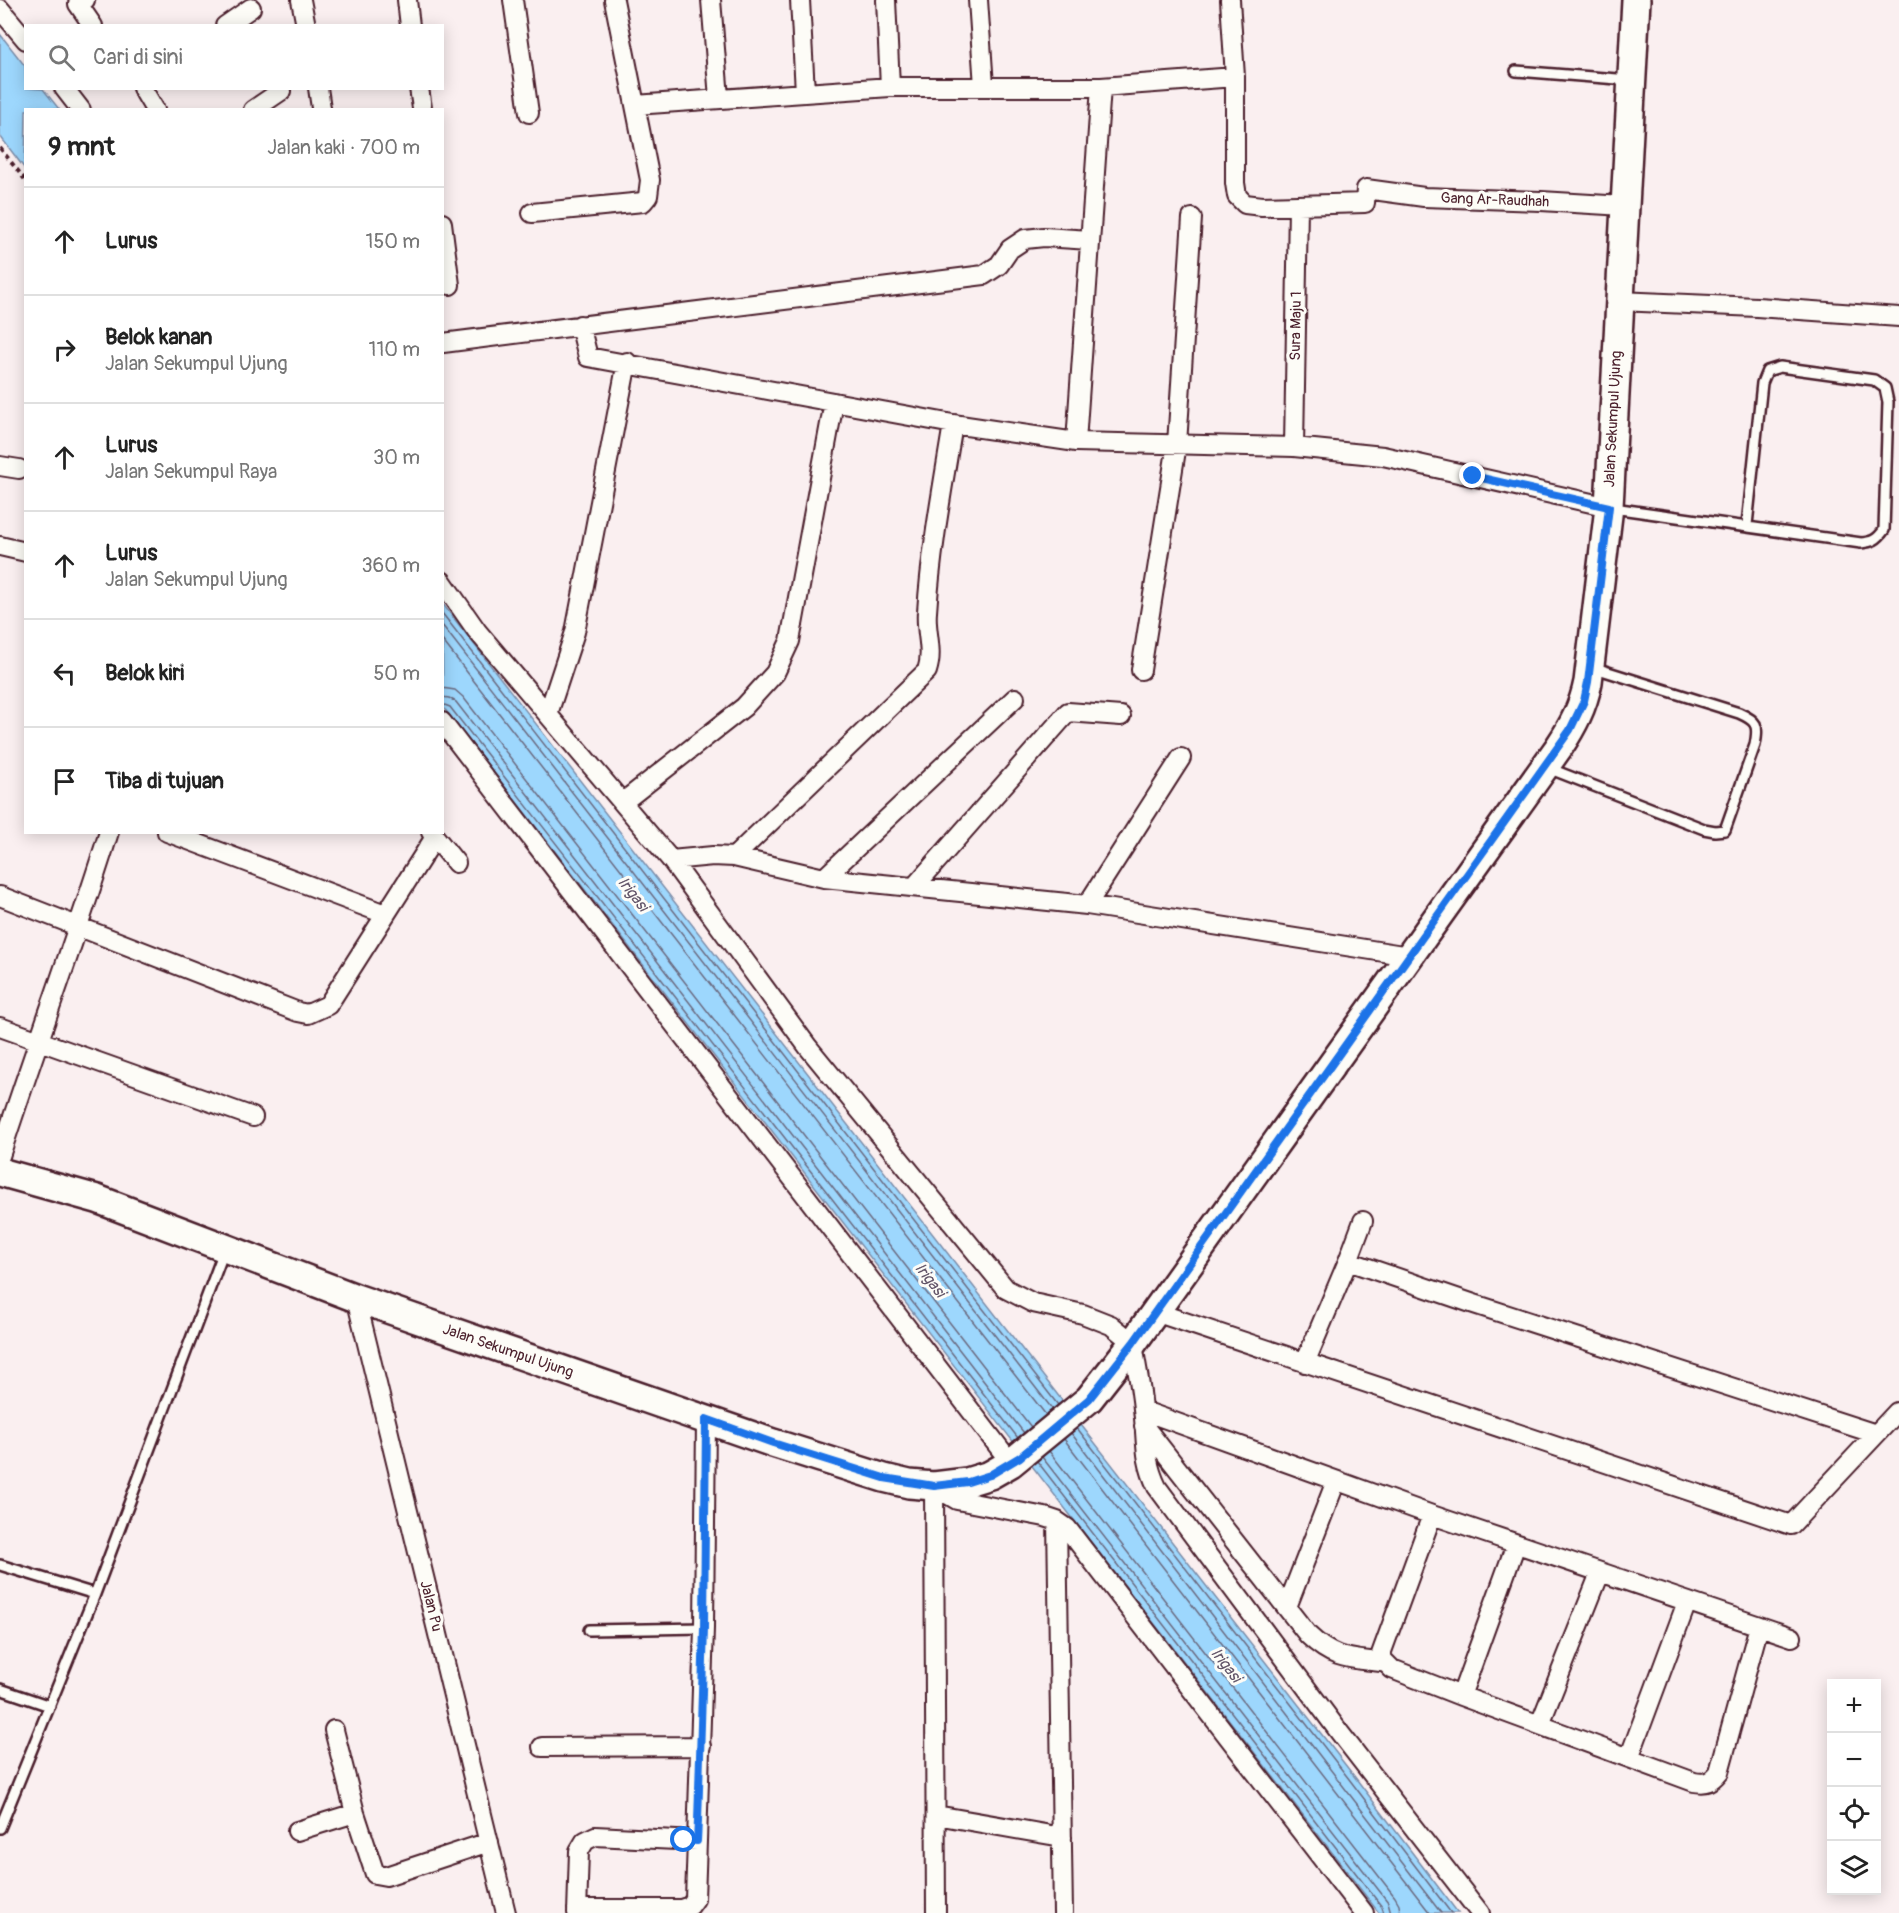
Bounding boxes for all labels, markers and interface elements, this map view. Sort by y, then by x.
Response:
search box [24,24,444,90]
icon: search [45,41,78,74]
text: Cari di sini [93,43,183,71]
text: 9 mnt [48,131,115,163]
text: Jalan kaki · 700 m [267,135,420,160]
street label: Gang Ar-Raudhah [1440,189,1550,211]
icon: ahead [48,225,81,258]
text: Lurus [105,227,157,255]
text: 150 m [366,229,420,254]
street label: Sura Maju 1 [1286,291,1306,361]
text: Belok kanan [105,323,213,351]
icon: right [48,333,81,366]
text: 110 m [369,337,420,362]
street label: Jalan Sekumpul Ujung [1600,350,1626,488]
text: Jalan Sekumpul Ujung [105,351,288,376]
text: Lurus [105,431,157,459]
icon: ahead [48,441,81,474]
text: 30 m [373,445,420,470]
text: Jalan Sekumpul Raya [105,459,277,484]
route end [1459,462,1485,488]
text: Lurus [105,539,157,567]
icon: ahead [48,549,81,582]
text: 360 m [361,553,420,578]
text: Jalan Sekumpul Ujung [105,567,288,592]
icon: left [48,657,81,690]
text: Belok kiri [105,659,184,687]
text: 50 m [373,661,420,686]
icon: arrive [48,765,81,798]
text: Tiba di tujuan [105,767,224,795]
water label: Irigasi [613,873,654,917]
water label: Irigasi [910,1259,951,1303]
street label: Jalan Sekumpul Ujung [440,1320,576,1382]
street label: Jalan Pu [416,1579,446,1633]
water label: Irigasi [1206,1644,1247,1688]
map controls [1827,1679,1881,1895]
button: + [1827,1679,1881,1733]
button: − [1827,1733,1881,1787]
button: locate [1827,1787,1881,1841]
route start [670,1826,696,1852]
button: layers [1827,1841,1881,1895]

